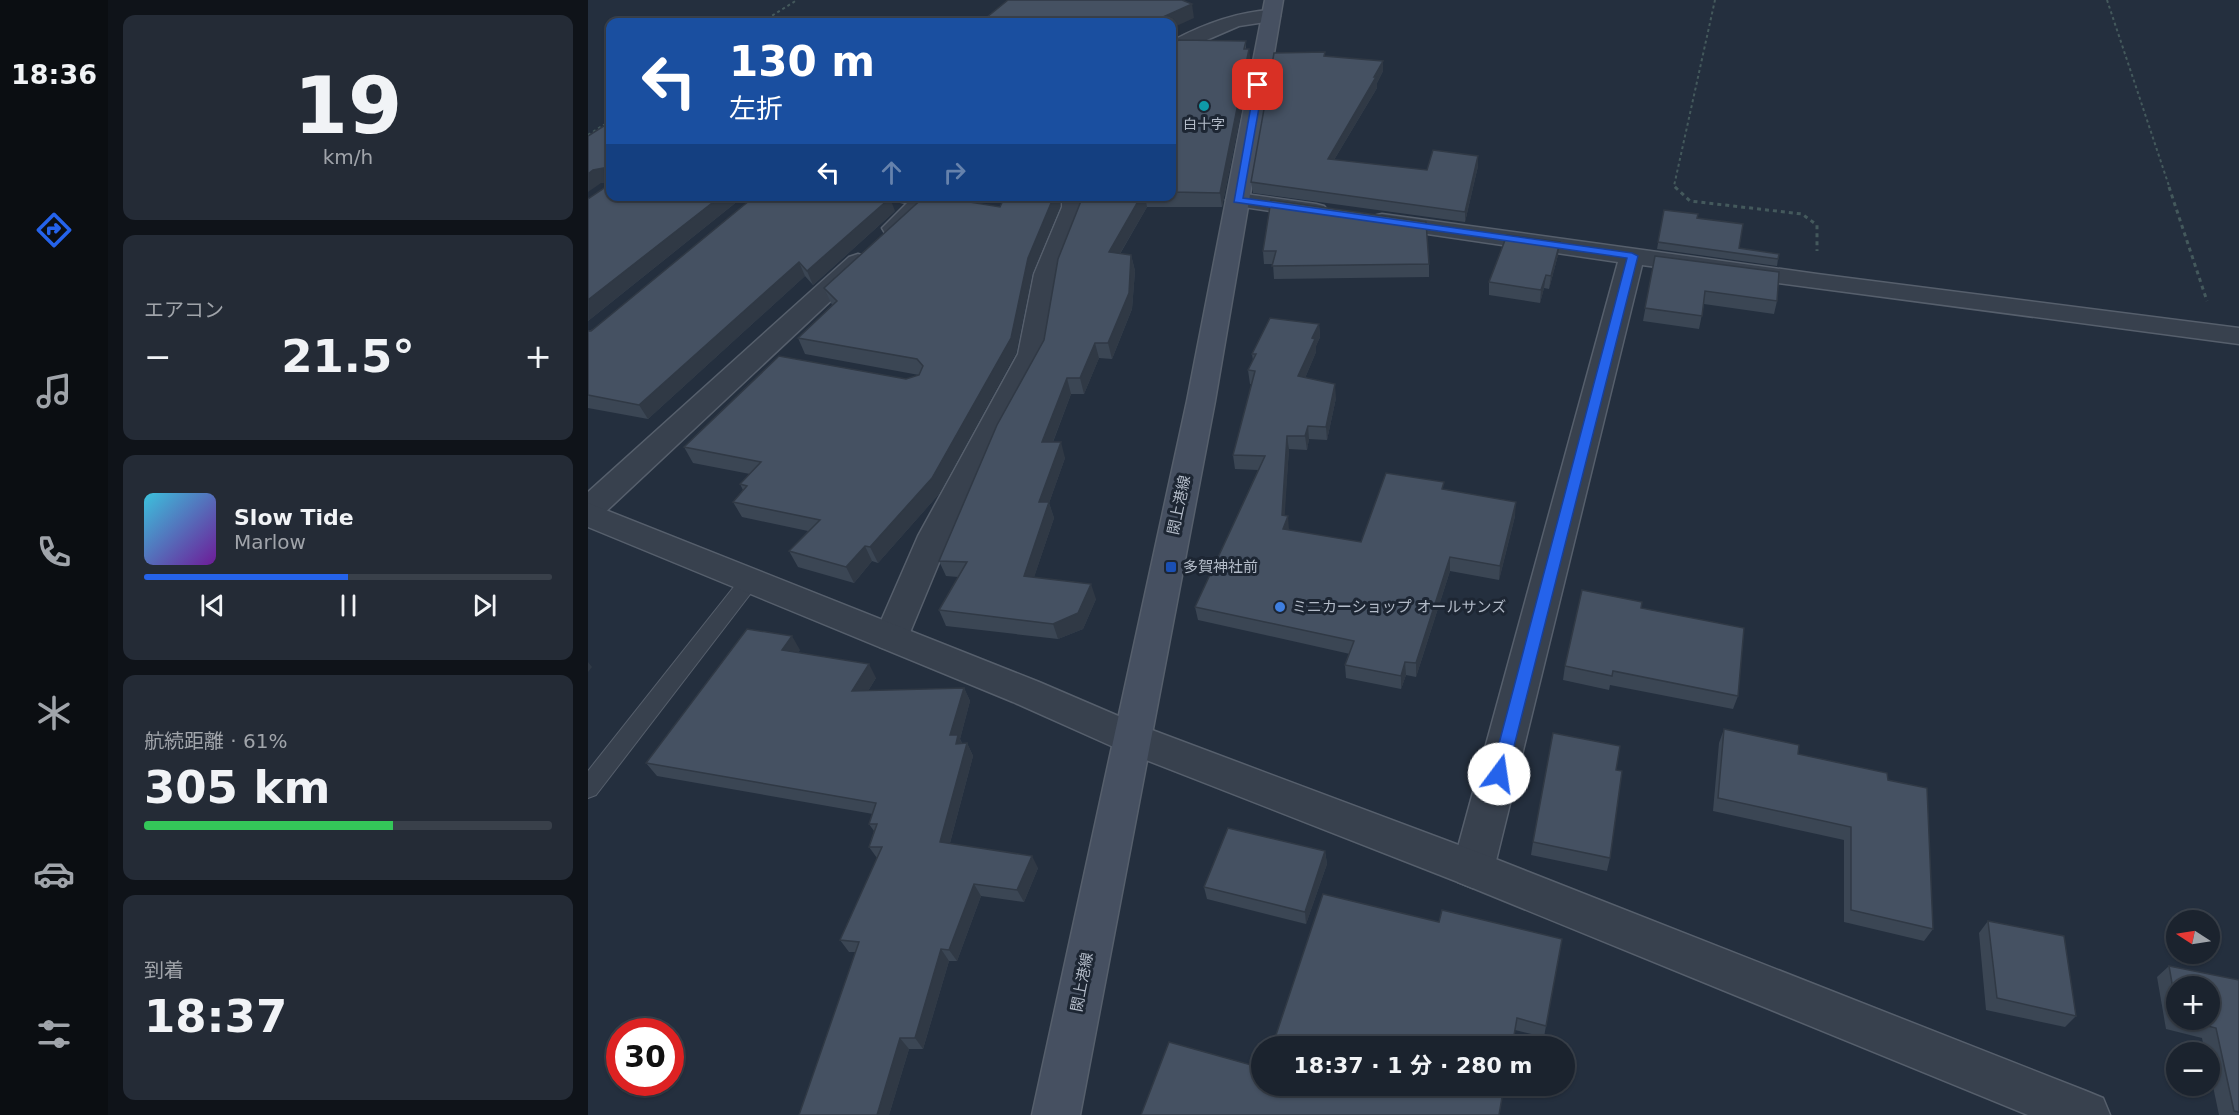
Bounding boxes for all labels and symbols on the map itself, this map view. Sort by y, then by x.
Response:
pin [1232,59,1283,110]
marker: 白十字 [1197,99,1211,113]
place label: 白十字 [1183,116,1225,132]
street label: 閖上港線 [1164,474,1194,536]
place label: 多賀神社前 [1183,558,1258,576]
marker: 多賀神社前 [1164,560,1178,574]
place label: ミニカーショップ オールサンズ [1292,598,1506,616]
marker: ミニカーショップ オールサンズ [1273,600,1287,614]
position arrow [1467,742,1531,806]
north arrow [2166,910,2220,964]
street label: 閖上港線 [1067,951,1097,1013]
speed limit sign: 30 [606,1018,684,1096]

